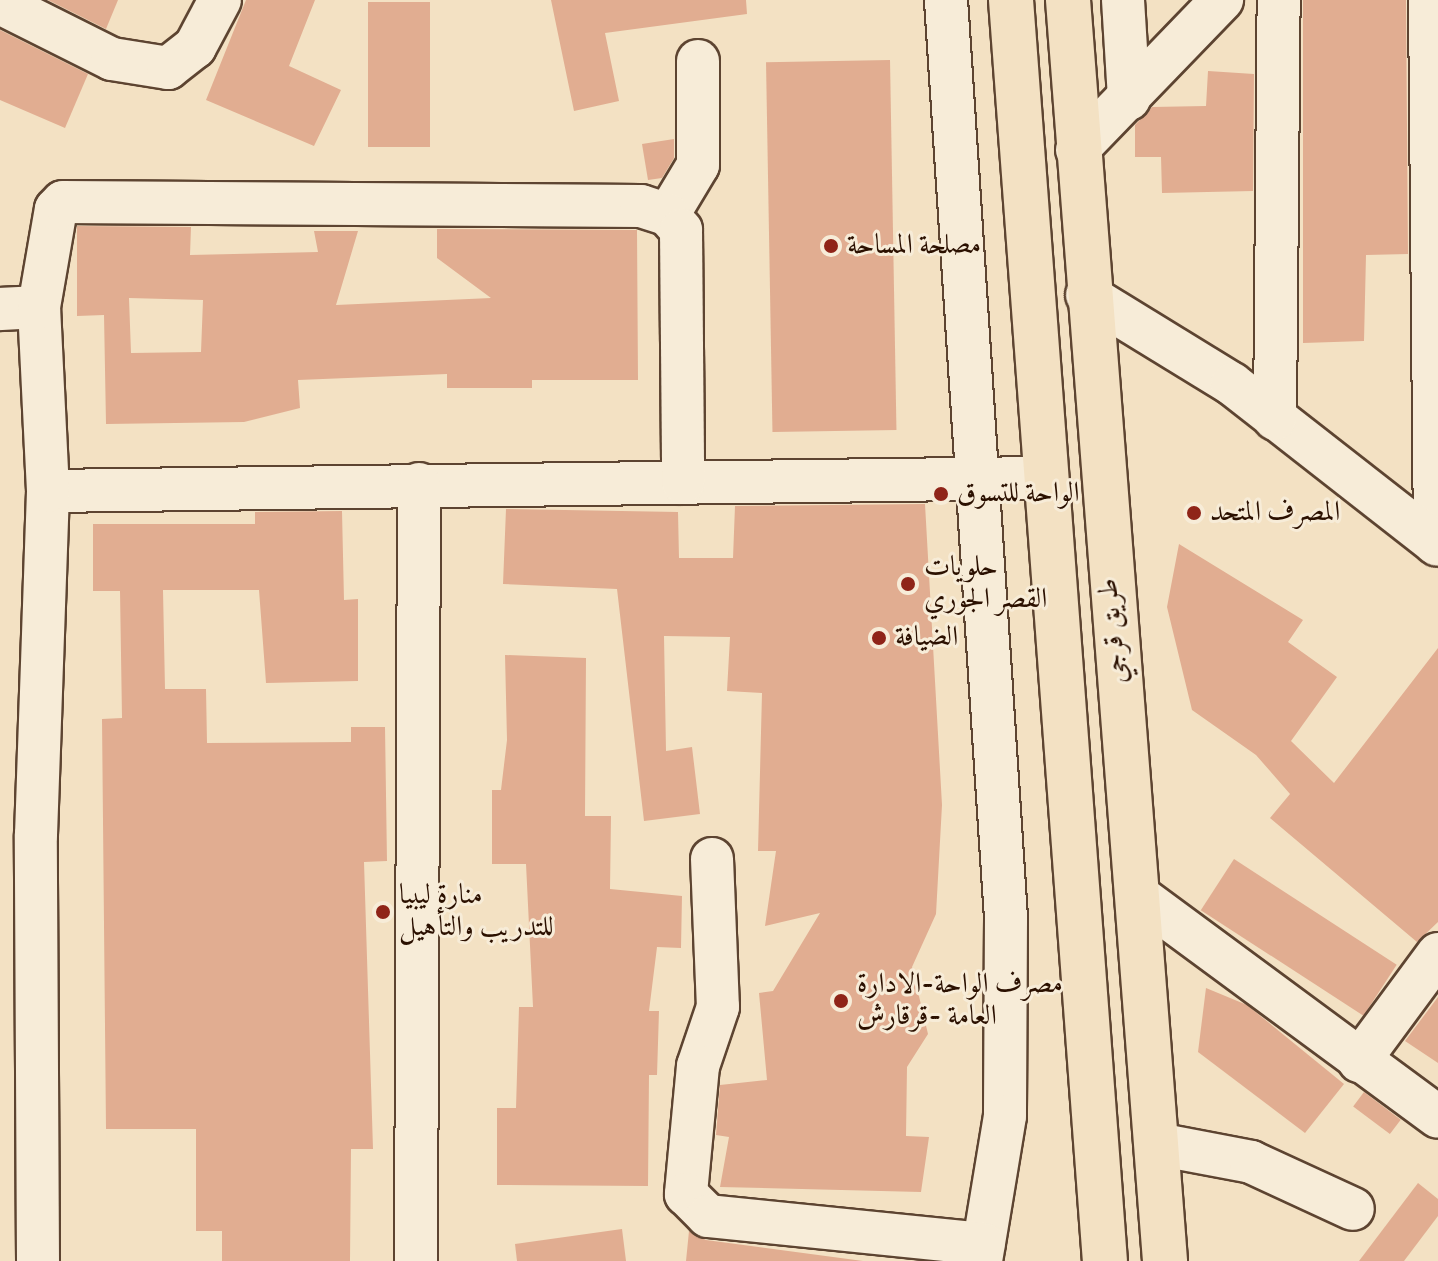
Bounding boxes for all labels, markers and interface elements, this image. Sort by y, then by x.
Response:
place label: مصلحة المساحة [847,229,981,263]
marker: مصلحة المساحة [822,237,840,255]
place label: الواحة للتسوق [957,477,1080,511]
marker: الواحة للتسوق [932,485,950,503]
place label: المصرف المتحد [1210,496,1340,530]
marker: المصرف المتحد [1185,504,1203,522]
place label: حلويات القصر الجوري [924,551,1047,617]
marker: حلويات القصر الجوري [899,575,917,593]
street label: طريق قرجي [1092,577,1136,685]
place label: الضيافة [895,621,958,655]
marker: الضيافة [870,629,888,647]
place label: منارة ليبيا للتدريب والتأهيل [399,879,554,945]
marker: منارة ليبيا للتدريب والتأهيل [374,903,392,921]
place label: مصرف الواحة-الادارة العامة -قرقارش [857,968,1063,1034]
marker: مصرف الواحة-الادارة العامة -قرقارش [832,992,850,1010]

